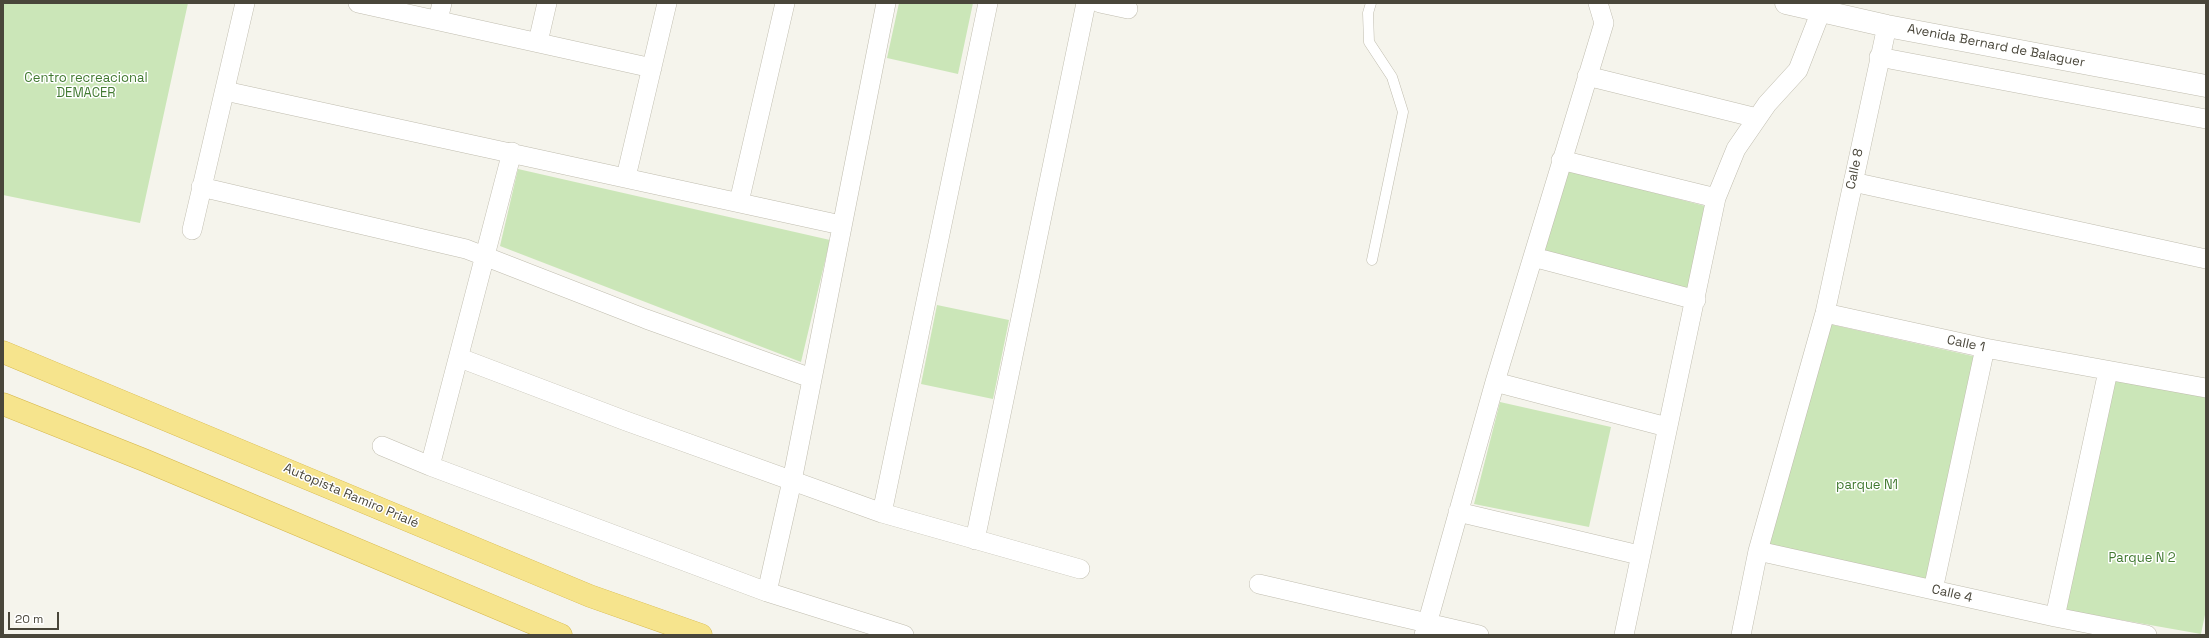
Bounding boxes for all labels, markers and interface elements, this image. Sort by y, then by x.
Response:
street label: Avenida Bernard de Balaguer [1906,21,2086,71]
park label: Centro recreacional DEMACER [24,70,148,101]
street label: Calle 8 [1843,147,1867,191]
street label: Calle 1 [1945,332,1987,356]
street label: Autopista Ramiro Prialé [281,460,421,532]
park label: parque N1 [1836,477,1898,493]
park label: Parque N 2 [2109,550,2175,566]
street label: Calle 4 [1930,582,1974,606]
scale bar [10,604,61,630]
text: 20 m [15,611,43,627]

